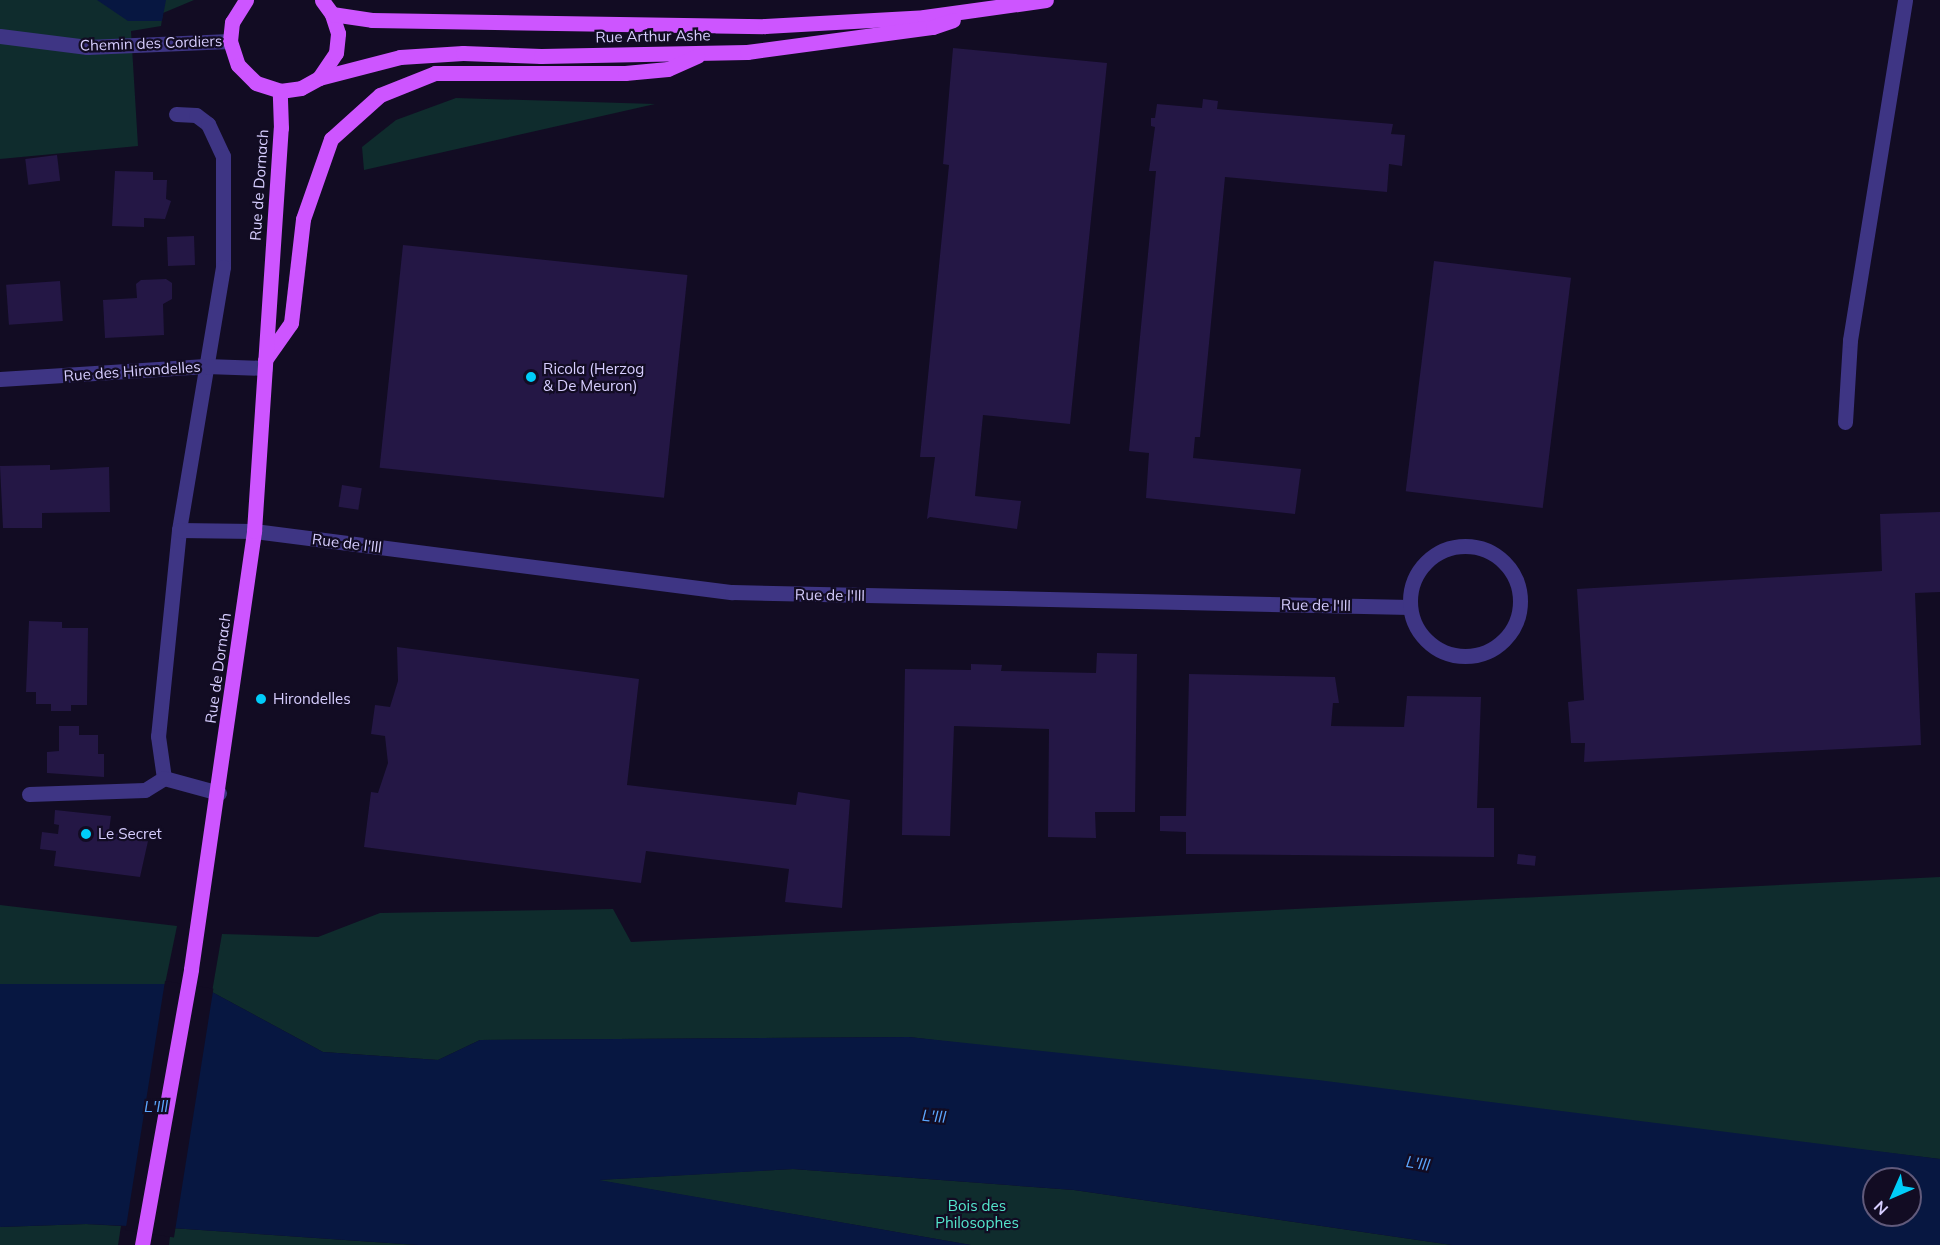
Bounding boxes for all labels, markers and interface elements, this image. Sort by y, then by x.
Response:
street label: Rue Arthur Ashe [595,26,711,46]
street label: Chemin des Cordiers [80,32,222,54]
street label: Rue de Dornach [246,129,272,241]
street label: Rue des Hirondelles [63,357,201,385]
place label: Ricola (Herzog & De Meuron) [543,359,644,394]
marker: Ricola (Herzog & De Meuron) [524,370,538,384]
street label: Rue de l'Ill [311,530,383,556]
street label: Rue de l'Ill [795,585,865,605]
street label: Rue de l'Ill [1281,595,1351,615]
street label: Rue de Dornach [201,612,235,724]
place label: Hirondelles [273,690,351,708]
marker: Hirondelles [254,692,268,706]
place label: Le Secret [98,825,162,843]
marker: Le Secret [79,827,93,841]
water label: L'Ill [144,1096,168,1116]
water label: L'Ill [921,1105,947,1127]
water label: L'Ill [1405,1151,1431,1175]
north arrow [1862,1167,1922,1227]
park label: Bois des Philosophes [935,1196,1019,1231]
text: N [1869,1197,1892,1220]

